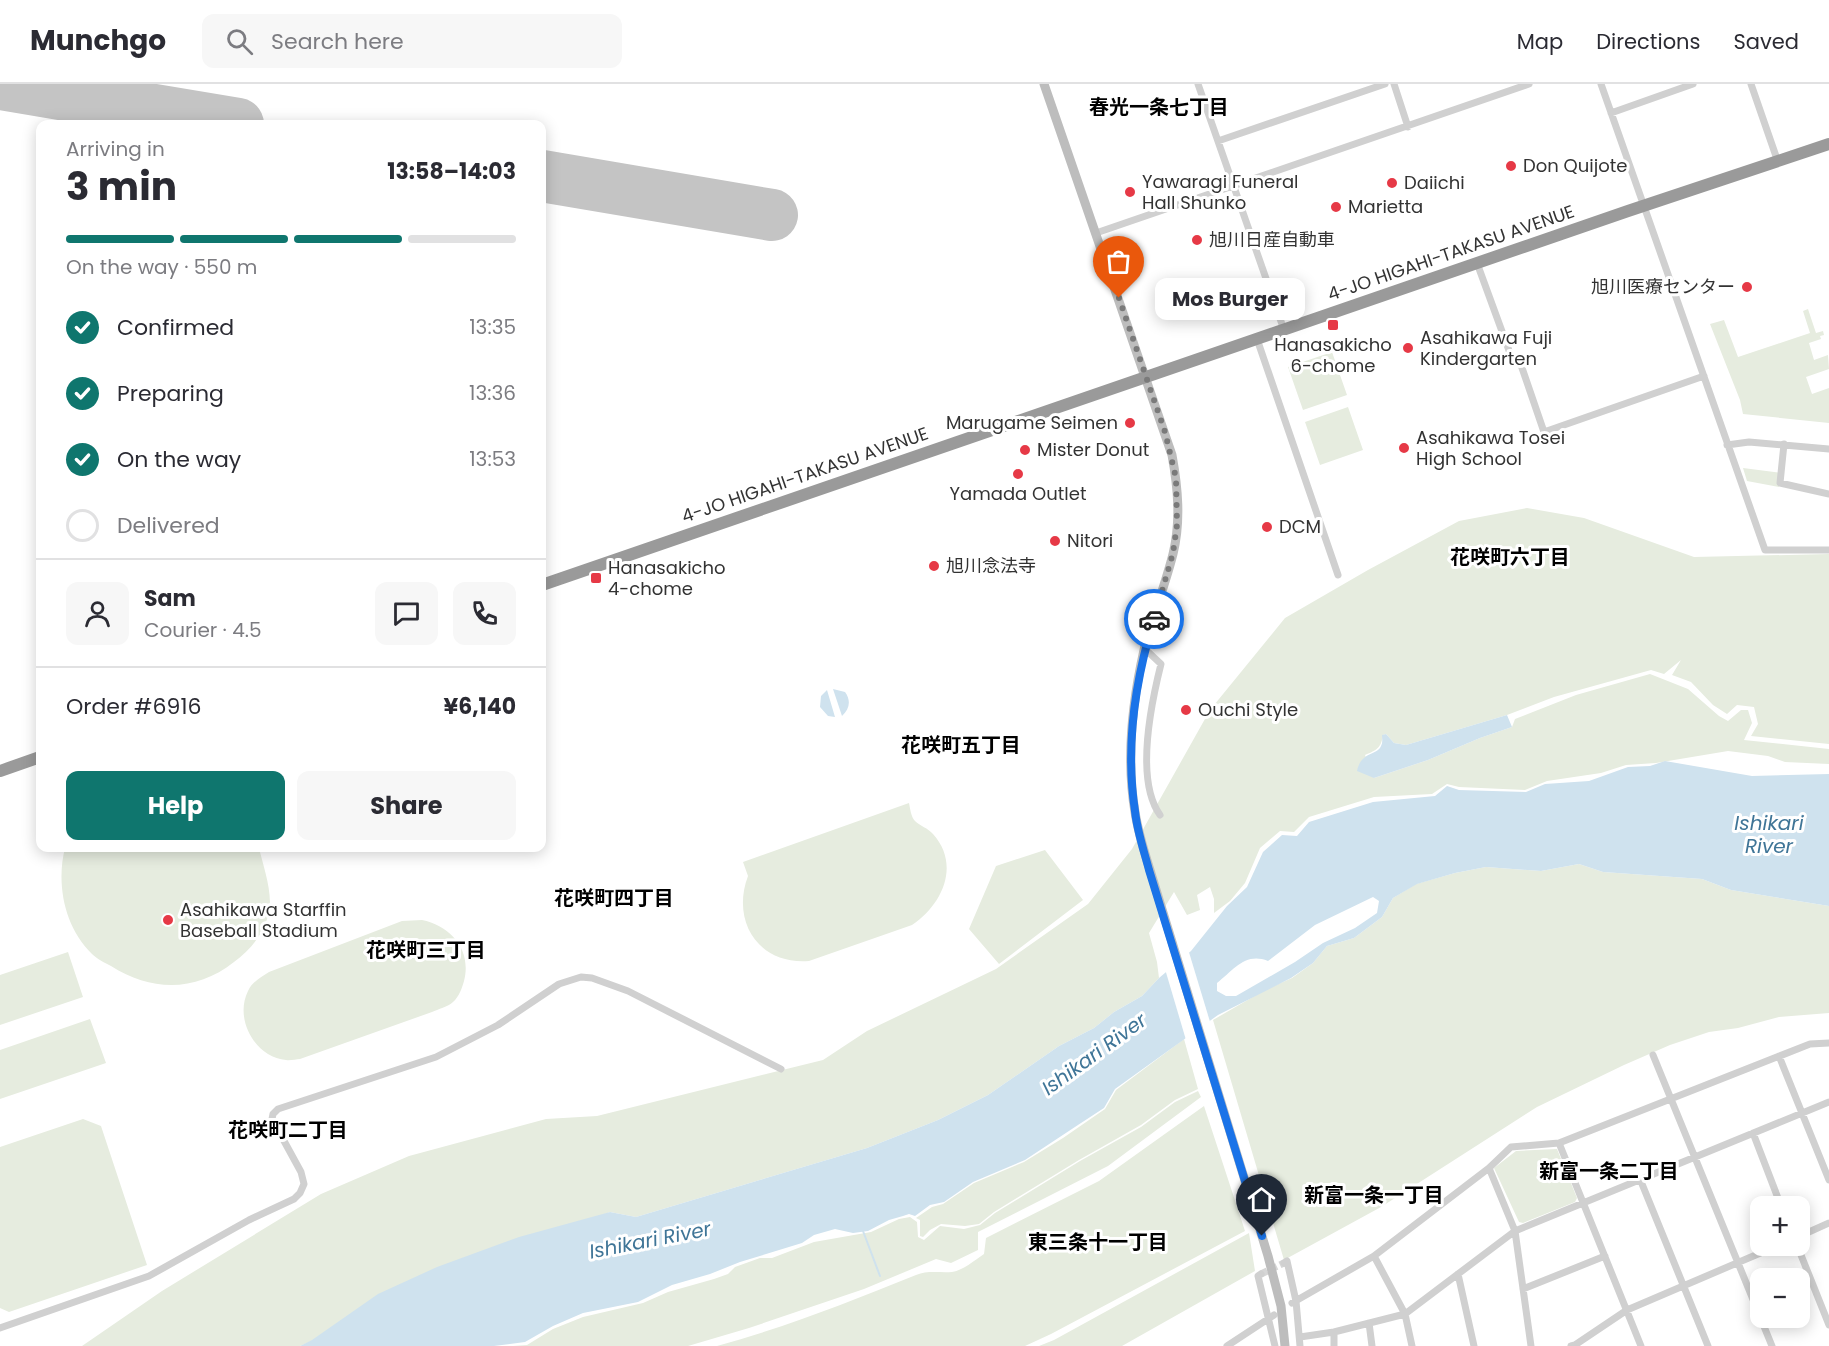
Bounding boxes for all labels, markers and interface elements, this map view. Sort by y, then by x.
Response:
search box [202,14,622,68]
text: Munchgo [30,21,166,60]
icon: search [223,25,256,58]
text: Search here [271,26,404,57]
text: Map [1517,27,1563,56]
text: Directions [1596,27,1700,56]
text: Saved [1733,27,1799,56]
district label: 春光一条七丁目 [1089,93,1229,121]
text: Arriving in [66,135,165,163]
place label: Don Quijote [1523,153,1627,178]
text: 13:58–14:03 [387,156,516,187]
text: 3 min [66,159,177,214]
marker: Don Quijote [1504,159,1518,173]
place label: Yawaragi Funeral Hall Shunko [1142,169,1298,215]
place label: Daiichi [1404,170,1465,195]
marker: Daiichi [1385,176,1399,190]
marker: Yawaragi Funeral Hall Shunko [1123,185,1137,199]
place label: Marietta [1348,194,1423,219]
street label: 4-JO HIGAHI-TAKASU AVENUE [1324,198,1578,307]
marker: Marietta [1329,200,1343,214]
place label: 旭川日産自動車 [1209,227,1335,252]
marker: 旭川日産自動車 [1190,233,1204,247]
pin [1093,236,1144,298]
icon: bag [1102,245,1135,278]
text: On the way · 550 m [66,253,257,281]
place label: 旭川医療センター [1591,274,1735,299]
callout: Mos Burger [1155,277,1305,319]
marker: 旭川医療センター [1740,280,1754,294]
text: Mos Burger [1172,285,1288,313]
icon: check [66,311,99,344]
text: Confirmed [117,312,234,343]
text: 13:35 [469,313,516,341]
marker: Hanasakicho 6-chome [1326,318,1340,332]
place label: Asahikawa Fuji Kindergarten [1420,325,1552,371]
place label: Hanasakicho 6-chome [1274,332,1392,378]
marker: Asahikawa Fuji Kindergarten [1401,341,1415,355]
icon: check [66,377,99,410]
text: Preparing [117,378,224,409]
text: 13:36 [469,379,516,407]
place label: Marugame Seimen [946,410,1118,435]
marker: Marugame Seimen [1123,416,1137,430]
street label: 4-JO HIGAHI-TAKASU AVENUE [678,420,932,529]
place label: Asahikawa Tosei High School [1416,425,1565,471]
place label: Mister Donut [1037,437,1149,462]
marker: Asahikawa Tosei High School [1397,441,1411,455]
icon: check [66,443,99,476]
marker: Mister Donut [1018,443,1032,457]
text: On the way [117,444,241,475]
text: 13:53 [469,445,516,473]
marker: Yamada Outlet [1011,467,1025,481]
place label: Yamada Outlet [950,481,1086,506]
text: Delivered [117,510,220,541]
place label: DCM [1279,514,1321,539]
marker: DCM [1260,520,1274,534]
place label: Nitori [1067,528,1113,553]
marker: Nitori [1048,534,1062,548]
district label: 花咲町六丁目 [1450,543,1570,571]
place label: 旭川念法寺 [946,553,1036,578]
place label: Hanasakicho 4-chome [608,555,726,601]
marker: 旭川念法寺 [927,559,941,573]
marker: Hanasakicho 4-chome [589,571,603,585]
button: person [66,582,129,645]
button: chat [375,582,438,645]
button: phone [453,582,516,645]
text: Sam [144,583,196,614]
courier [1124,589,1184,649]
icon: car [1138,603,1171,636]
text: Courier · 4.5 [144,616,262,644]
text: Order #6916 [66,691,201,722]
text: ¥6,140 [443,691,516,722]
place label: Ouchi Style [1198,697,1298,722]
marker: Ouchi Style [1179,703,1193,717]
district label: 花咲町五丁目 [901,731,1021,759]
button: Help [66,771,285,840]
button: Share [297,771,516,840]
water label: Ishikari River [1734,809,1805,860]
district label: 花咲町四丁目 [554,884,674,912]
place label: Asahikawa Starffin Baseball Stadium [180,897,347,943]
marker: Asahikawa Starffin Baseball Stadium [161,913,175,927]
district label: 花咲町三丁目 [366,936,486,964]
water label: Ishikari River [1036,1006,1153,1102]
district label: 花咲町二丁目 [228,1116,348,1144]
district label: 新富一条二丁目 [1539,1157,1679,1185]
pin [1236,1174,1287,1236]
district label: 新富一条一丁目 [1304,1181,1444,1209]
icon: home [1245,1183,1278,1216]
map controls [1750,1196,1810,1328]
button: + [1750,1196,1810,1256]
water label: Ishikari River [587,1214,714,1266]
district label: 東三条十一丁目 [1028,1228,1168,1256]
button: − [1750,1268,1810,1328]

